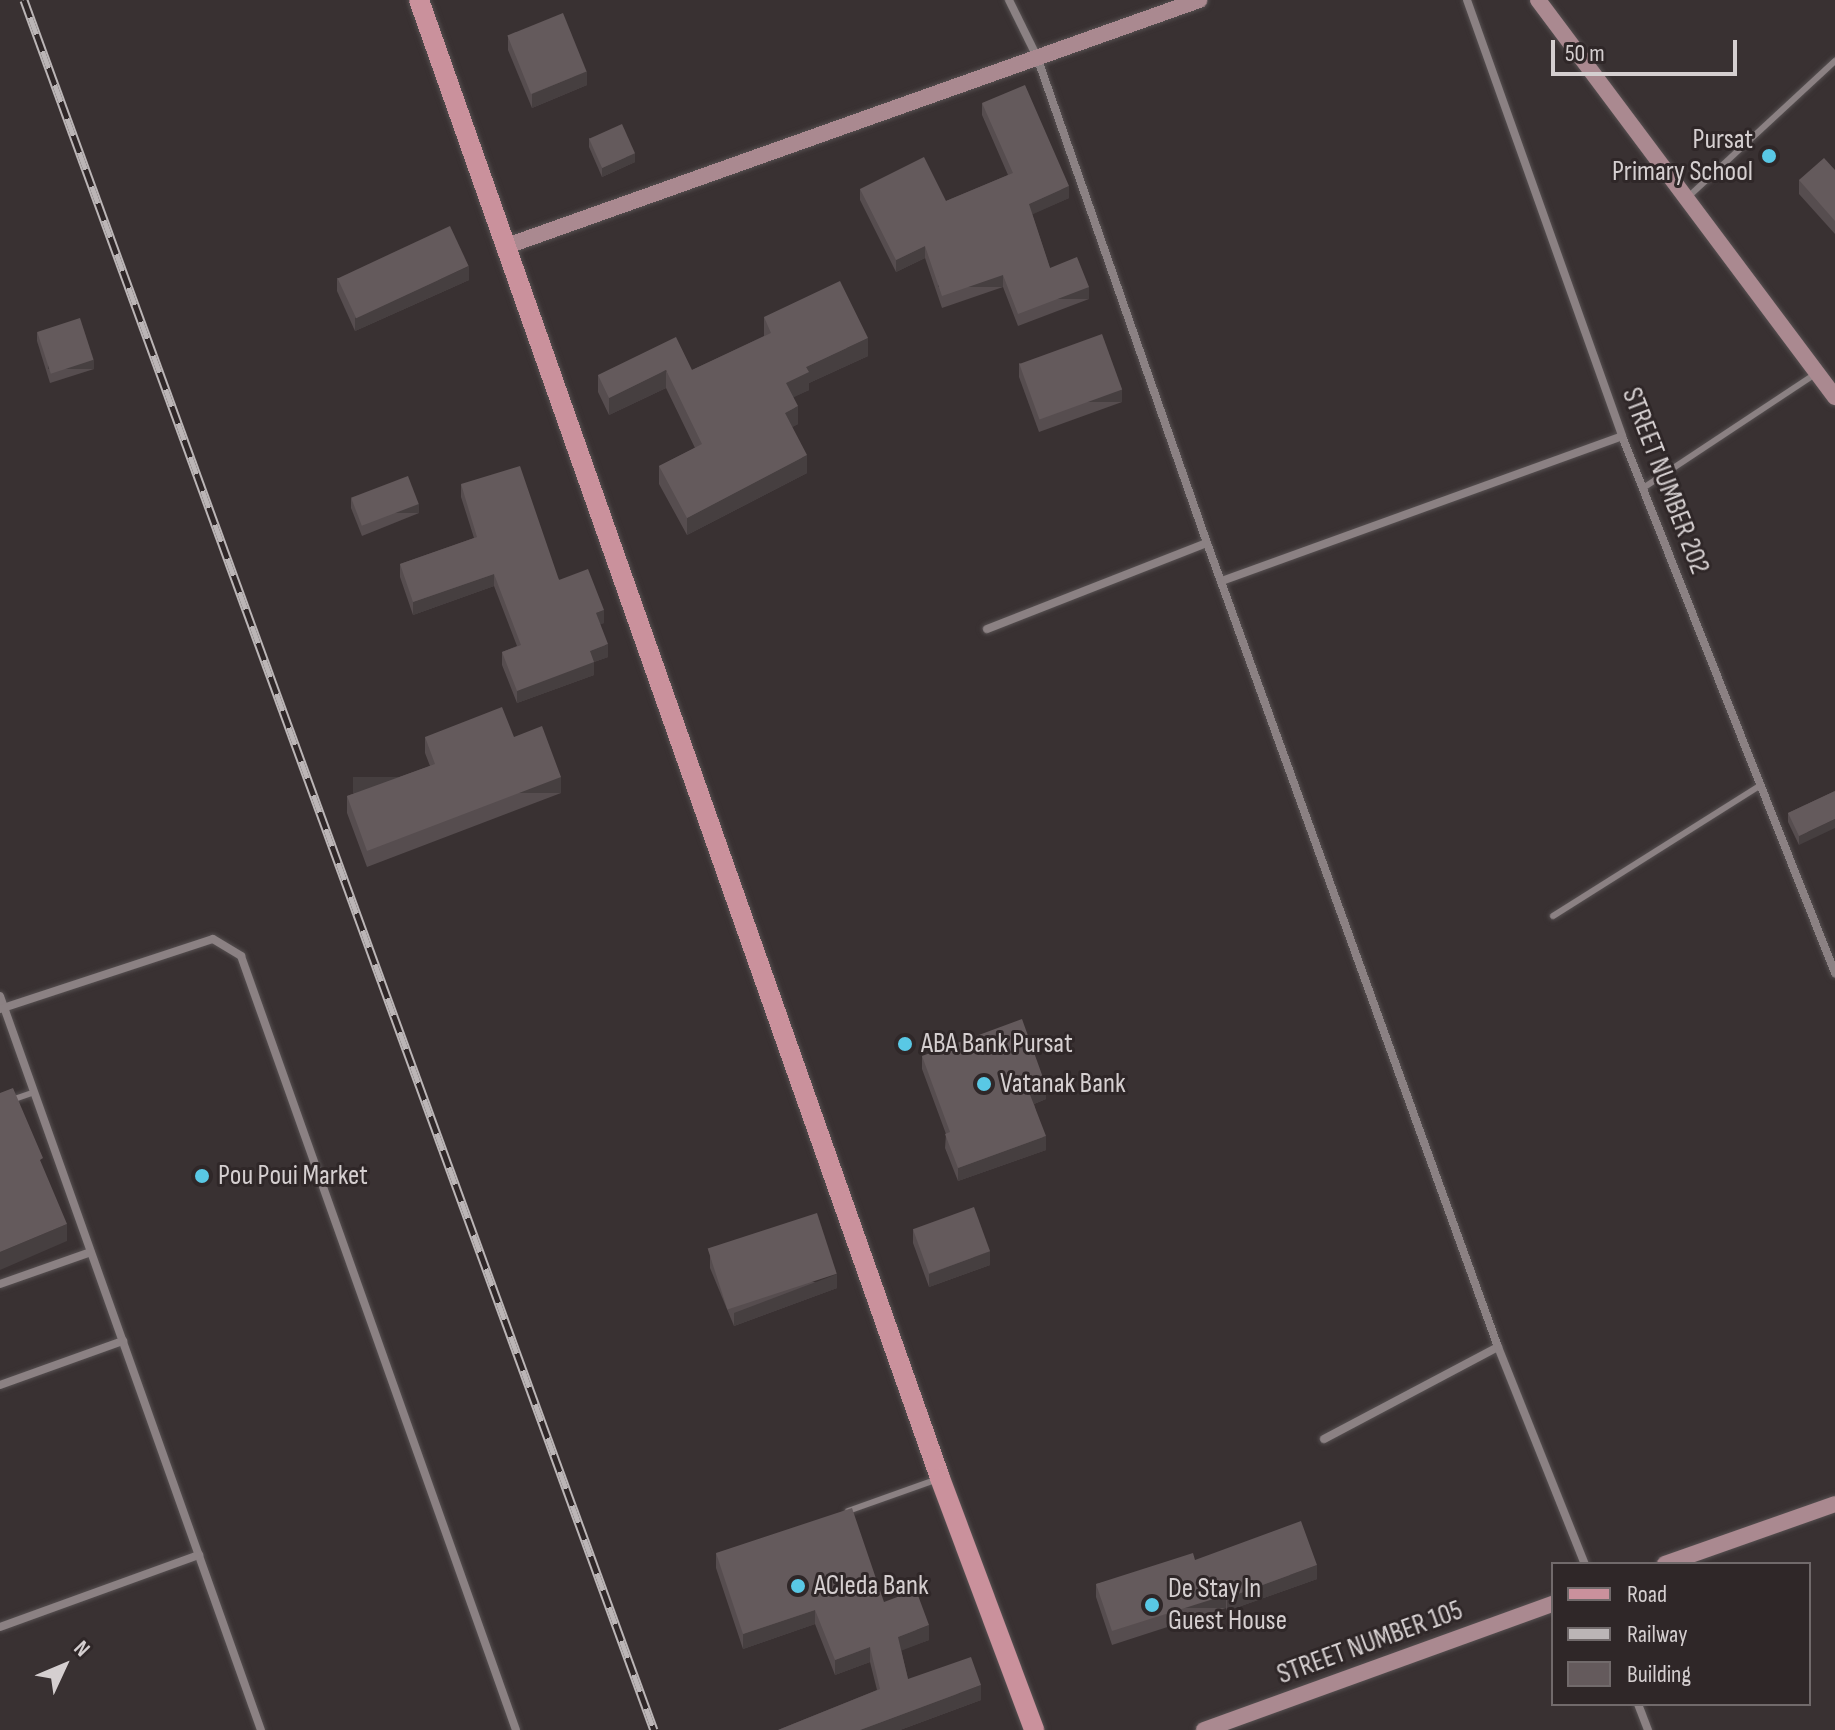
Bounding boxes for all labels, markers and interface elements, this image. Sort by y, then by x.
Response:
scale bar [1555,24,1741,74]
text: 50 m [1565,39,1605,68]
place label: Pursat Primary School [1612,123,1753,189]
marker: Pursat Primary School [1760,147,1778,165]
street label: STREET NUMBER 202 [1614,383,1716,579]
place label: ABA Bank Pursat [921,1027,1073,1061]
marker: ABA Bank Pursat [896,1035,914,1053]
place label: Vatanak Bank [1000,1067,1126,1101]
marker: Vatanak Bank [975,1075,993,1093]
place label: Pou Poui Market [218,1159,368,1193]
marker: Pou Poui Market [193,1167,211,1185]
legend [1551,1562,1811,1706]
place label: ACleda Bank [814,1569,929,1603]
place label: De Stay In Guest House [1168,1572,1287,1638]
marker: ACleda Bank [789,1577,807,1595]
text: Road [1627,1580,1667,1609]
street label: STREET NUMBER 105 [1273,1594,1467,1692]
marker: De Stay In Guest House [1143,1596,1161,1614]
text: Railway [1627,1620,1687,1649]
north arrow [24,1626,104,1706]
text: N [68,1635,95,1663]
text: Building [1627,1660,1691,1689]

